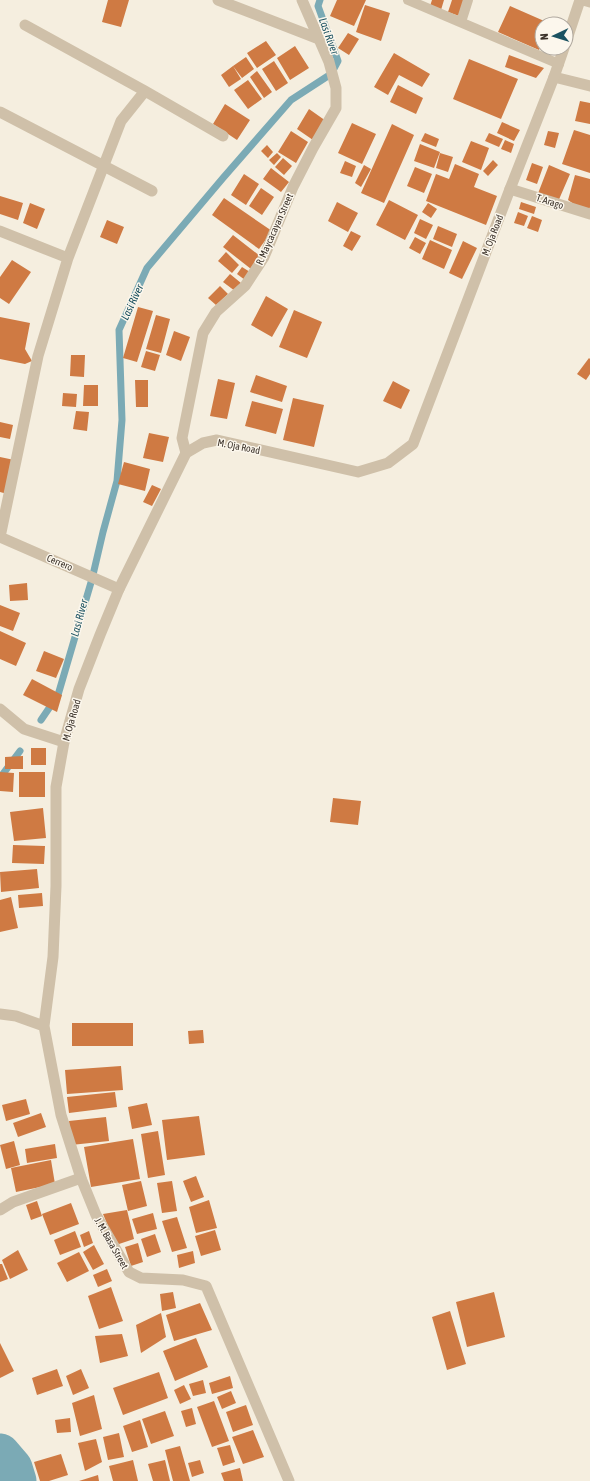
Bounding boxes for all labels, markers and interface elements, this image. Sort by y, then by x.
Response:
water label: Lasi River [317,16,341,57]
north arrow [534,16,574,56]
text: N [538,33,550,40]
street label: R. Maycacayan Street [254,192,295,267]
street label: T. Arago [535,192,565,211]
street label: M. Oja Road [480,213,505,257]
water label: Lasi River [119,282,146,322]
street label: M. Oja Road [217,437,261,456]
street label: Cerrero [45,552,75,573]
water label: Lasi River [68,597,90,638]
street label: M. Oja Road [60,698,83,742]
street label: J. M. Basa Street [93,1216,131,1271]

